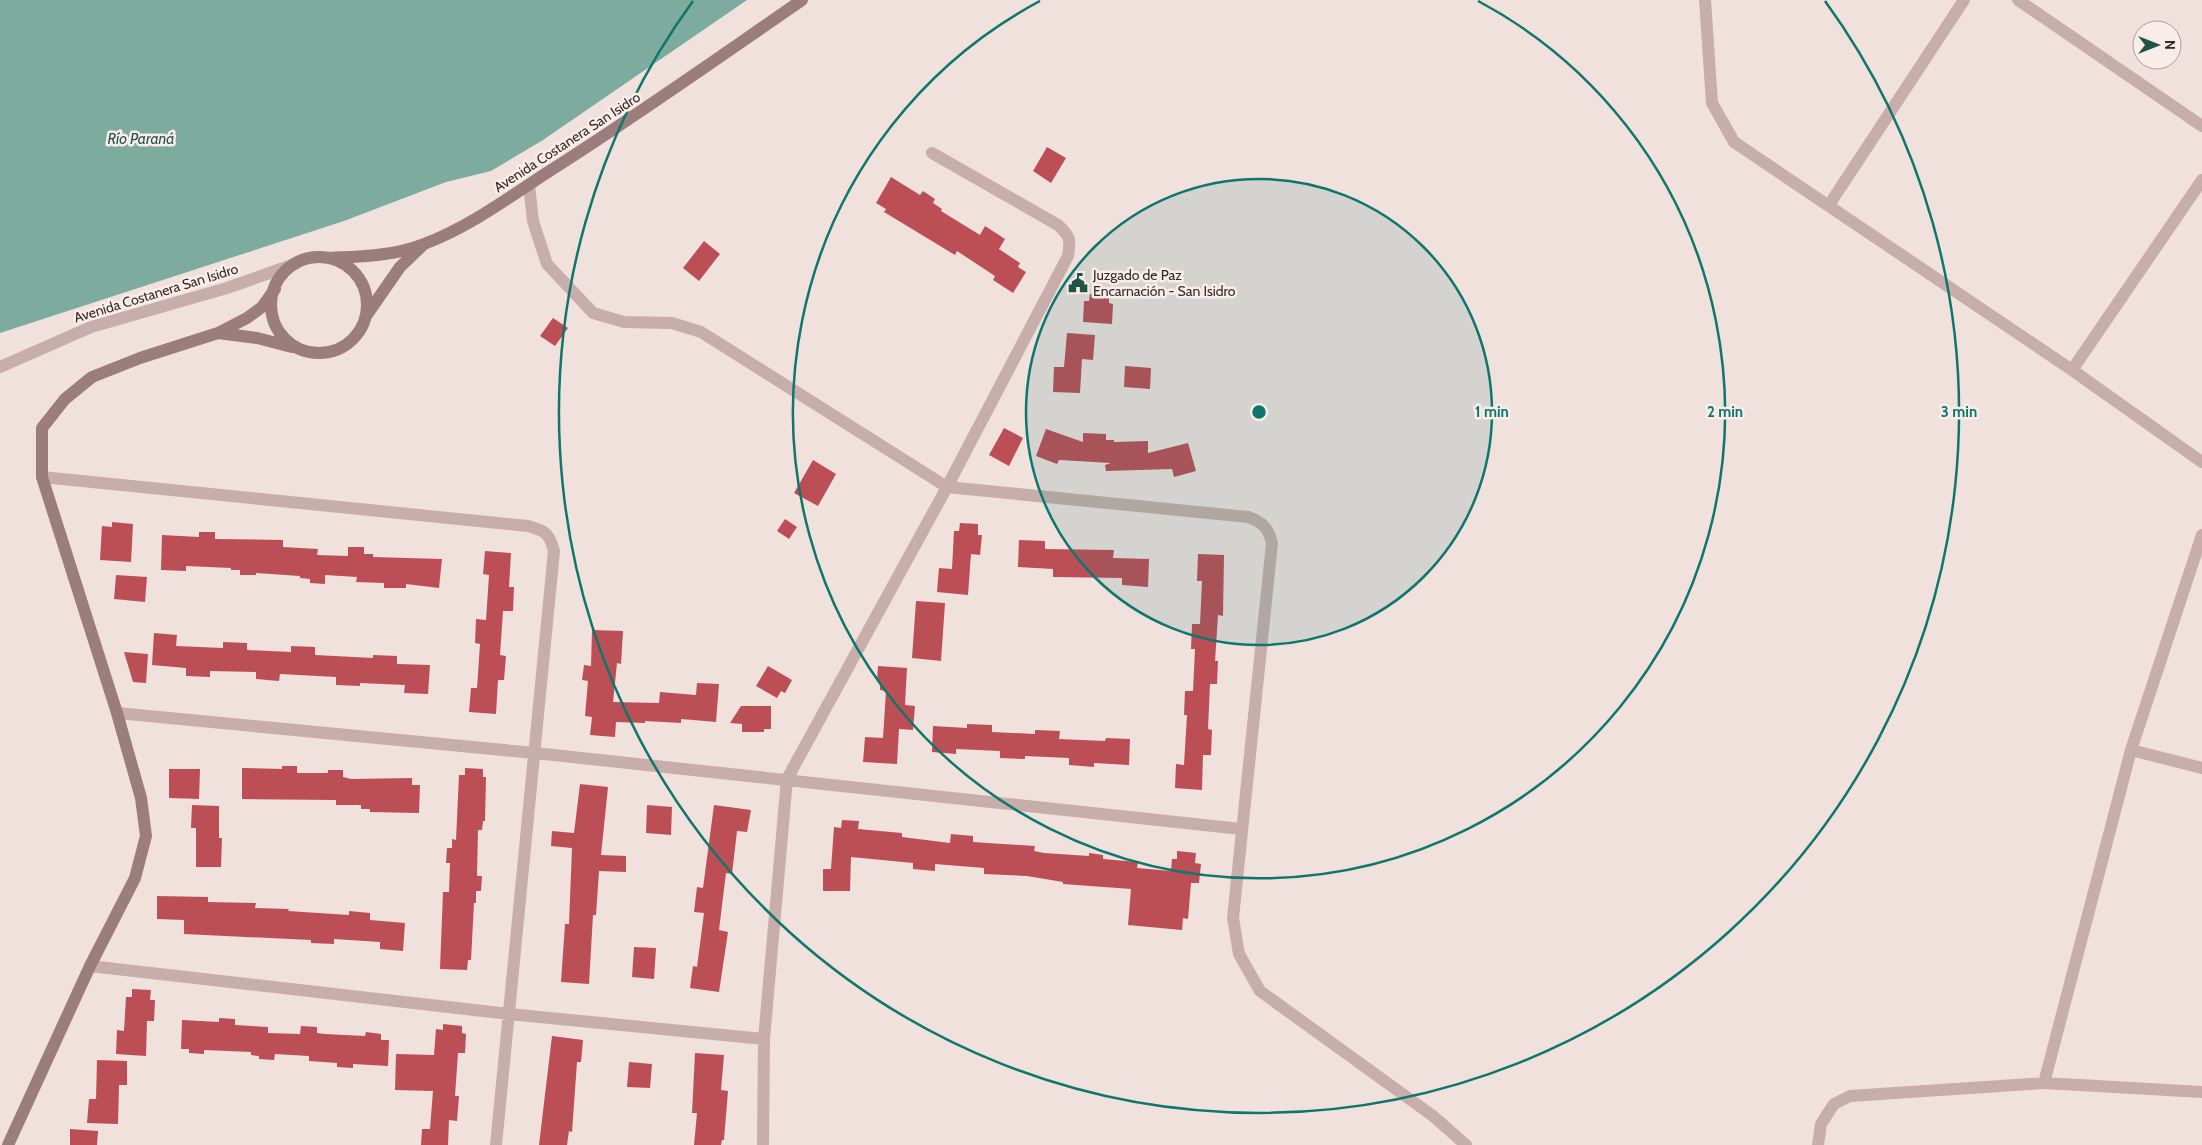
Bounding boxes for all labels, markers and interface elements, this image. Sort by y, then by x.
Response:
north arrow [2132,20,2182,70]
text: N [2161,40,2179,50]
street label: Avenida Costanera San Isidro [490,88,644,196]
water label: Río Paraná [108,130,174,148]
street label: Avenida Costanera San Isidro [72,259,241,327]
place label: Juzgado de Paz Encarnación - San Isidro [1092,266,1236,300]
public building icon: Juzgado de Paz Encarnación - San Isidro [1067,272,1089,294]
centre of rings [1250,403,1268,421]
text: 1 min [1475,403,1509,421]
text: 2 min [1707,403,1743,421]
text: 3 min [1941,403,1977,421]

